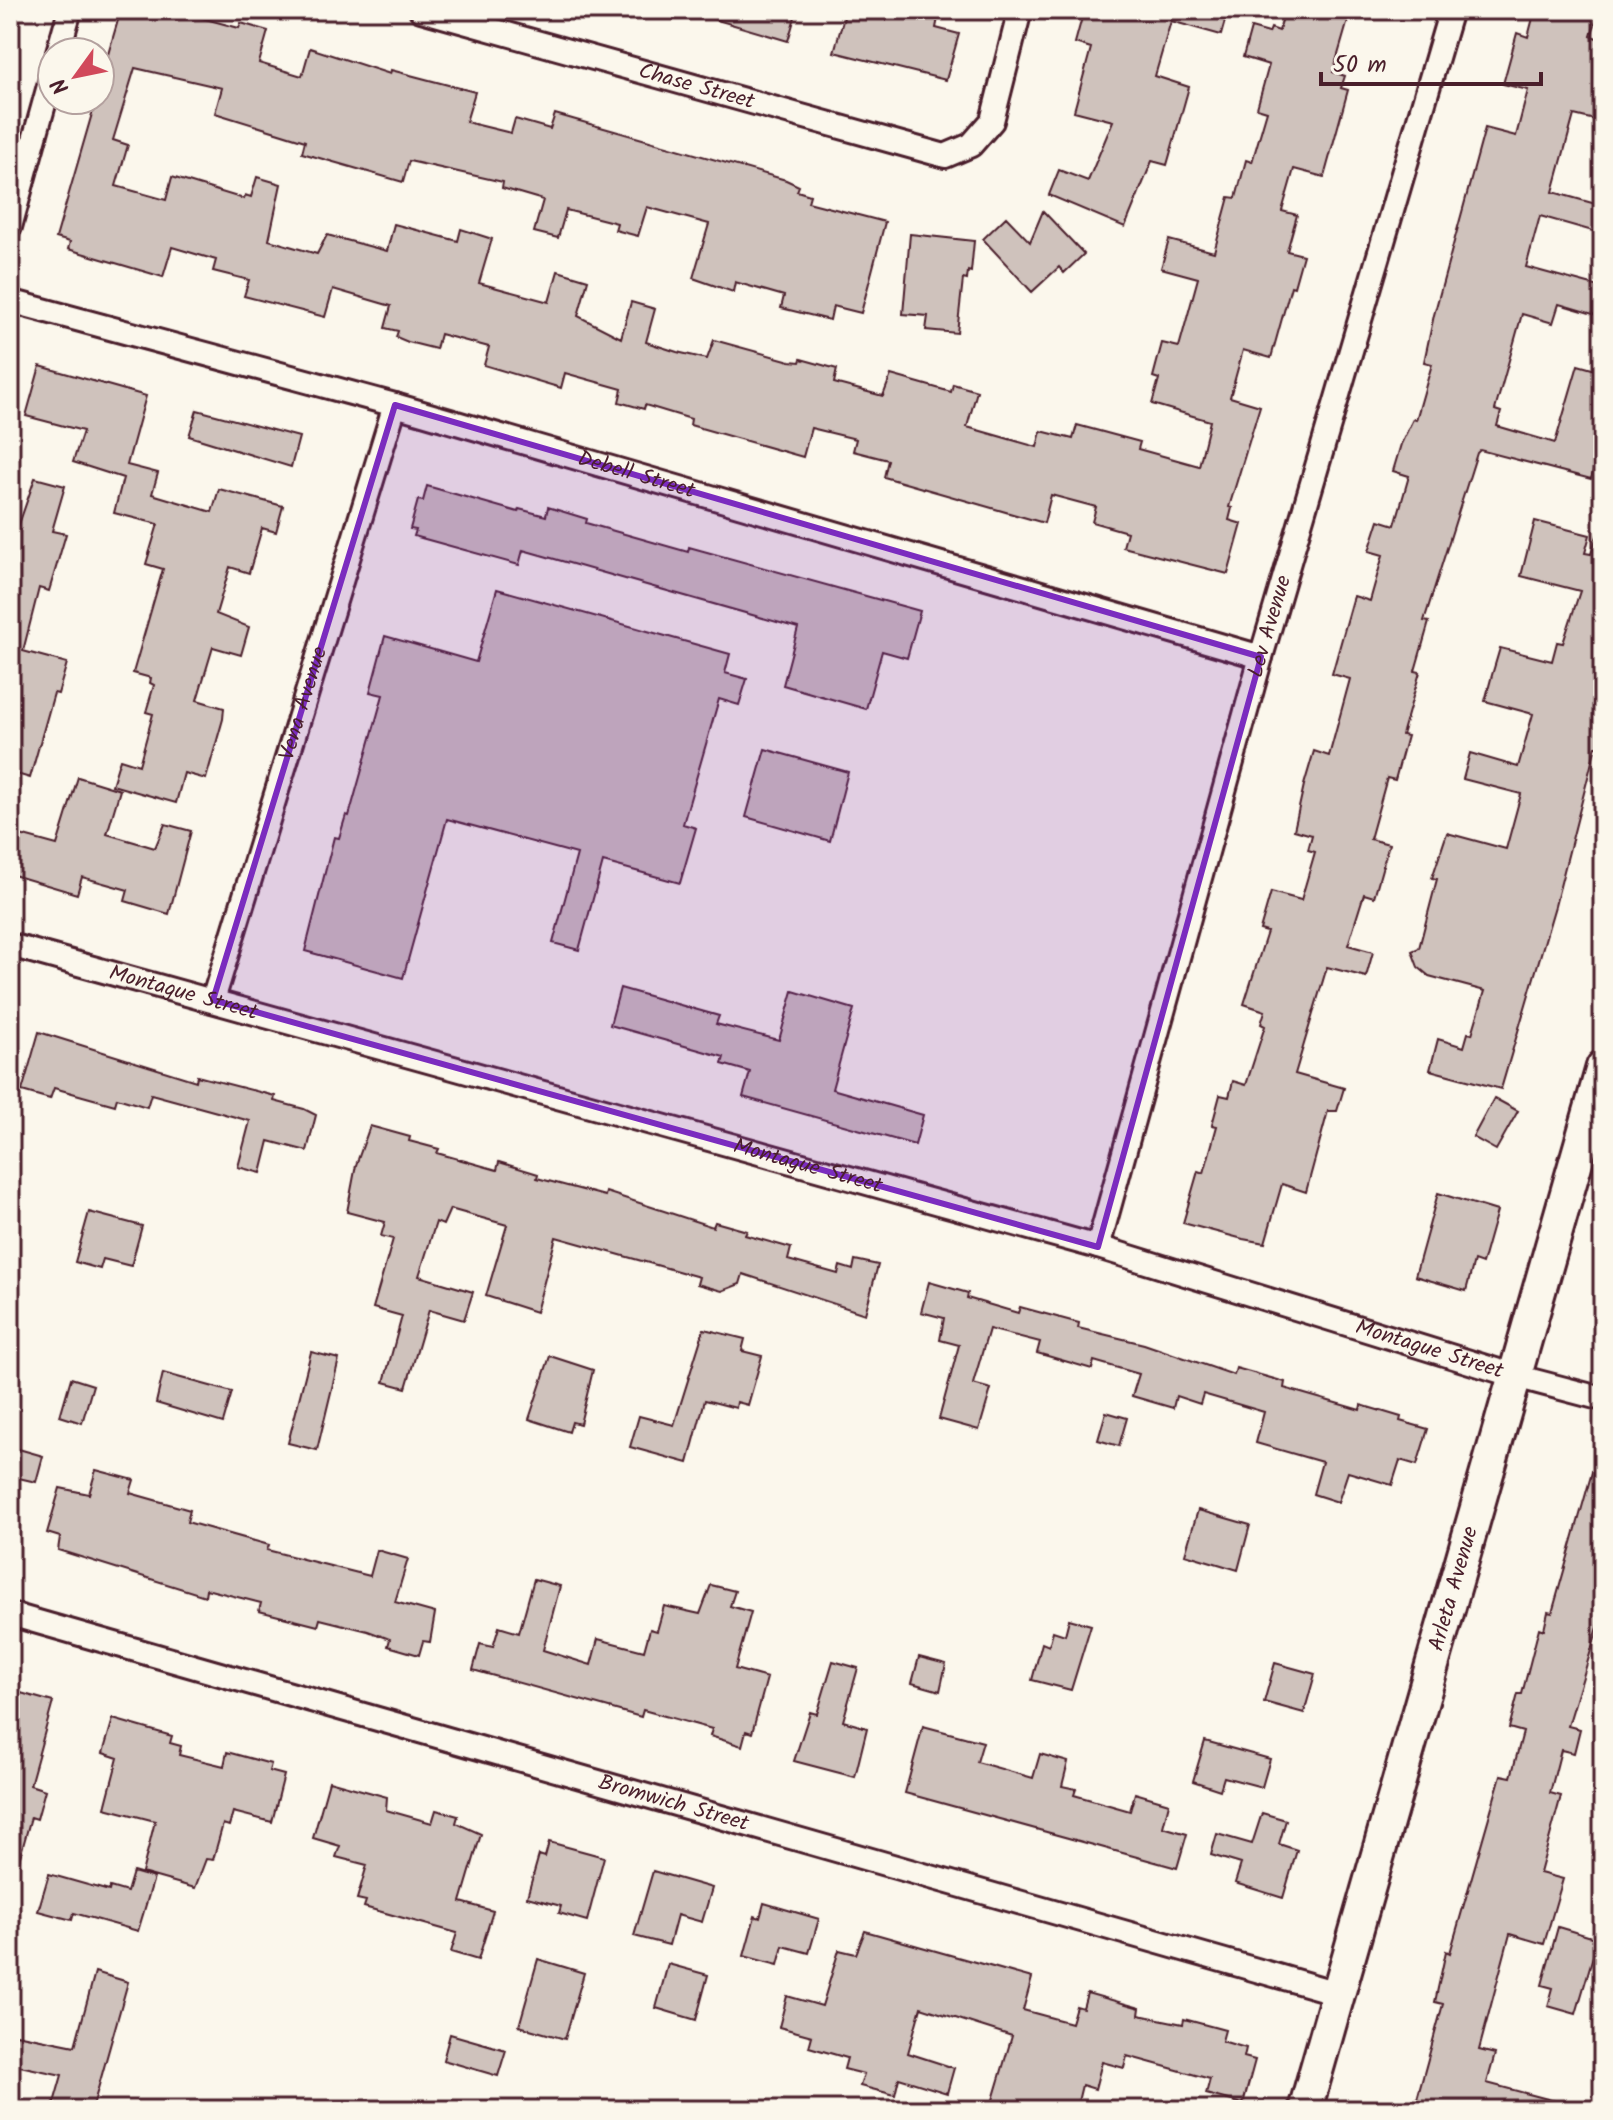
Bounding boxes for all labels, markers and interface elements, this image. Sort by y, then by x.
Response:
north arrow [36,36,116,116]
scale bar [1321,36,1541,86]
text: 50 m [1333,46,1387,85]
street label: Chase Street [634,54,759,120]
text: N [43,70,80,101]
street label: Debell Street [573,441,700,509]
street label: Lev Avenue [1239,571,1302,681]
street label: Vena Avenue [270,642,338,765]
street label: Montague Street [105,956,263,1031]
street label: Montague Street [729,1129,887,1204]
street label: Montague Street [1351,1310,1508,1389]
street label: Arleta Avenue [1419,1522,1488,1655]
street label: Bromwich Street [594,1765,753,1842]

